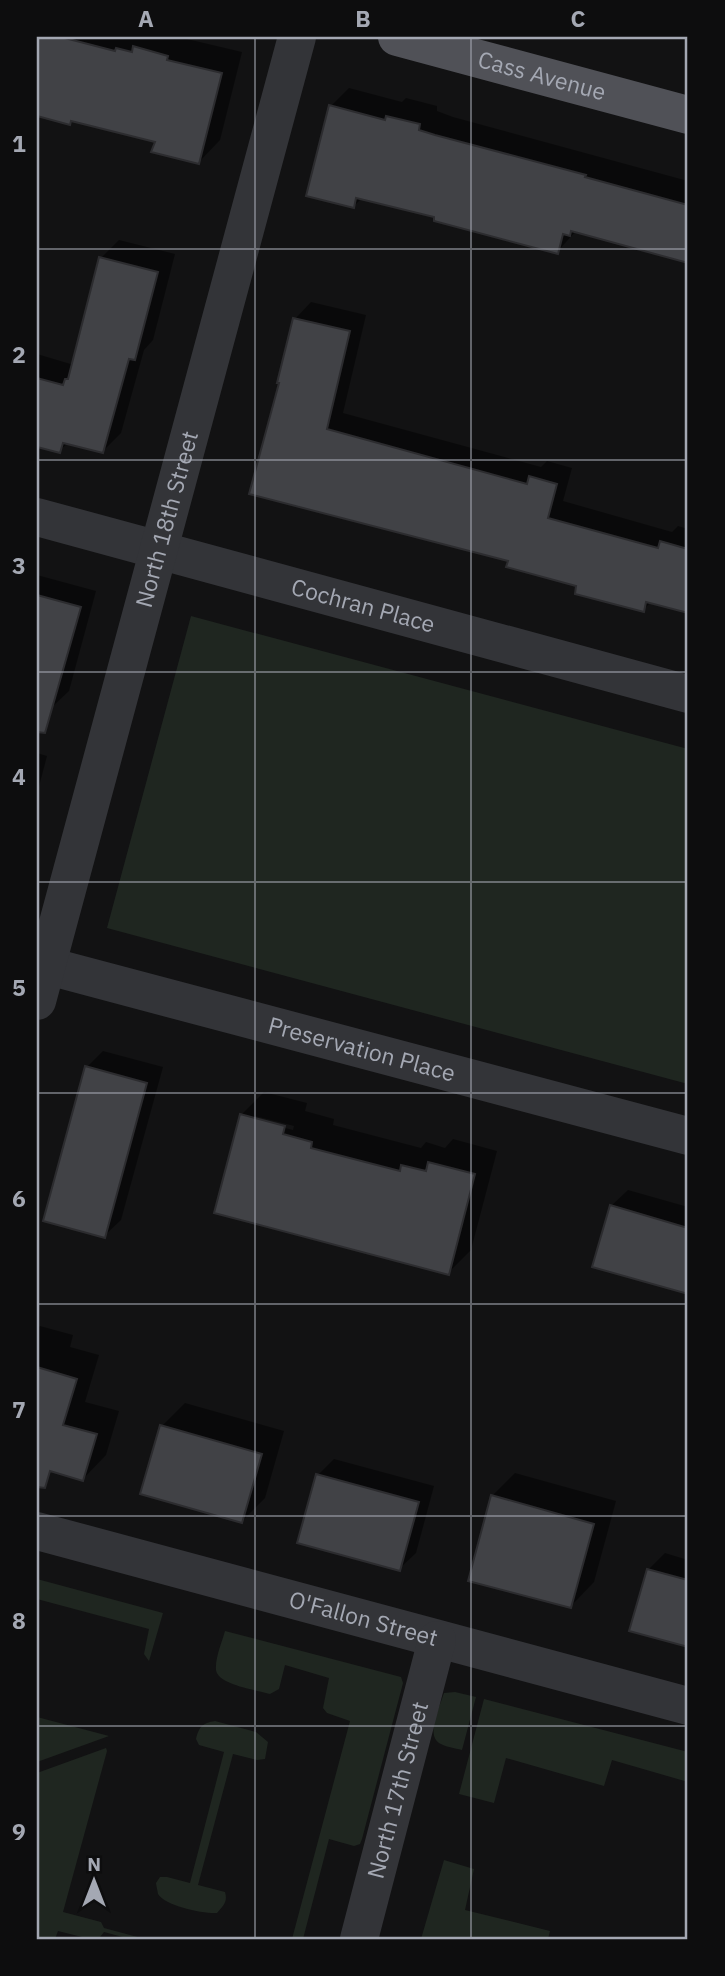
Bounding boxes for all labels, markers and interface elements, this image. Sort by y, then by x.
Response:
text: A [138,3,154,33]
text: B [355,3,371,33]
text: C [571,3,586,33]
street label: Cass Avenue [475,43,609,106]
text: 1 [12,128,26,158]
text: 2 [12,339,26,369]
street label: North 18th Street [128,427,204,611]
text: 3 [12,550,26,580]
street label: Cochran Place [288,571,439,639]
text: 4 [12,761,26,791]
text: 5 [12,972,26,1002]
street label: Preservation Place [265,1009,459,1088]
text: 6 [12,1183,26,1213]
text: 7 [12,1394,26,1424]
street label: O'Fallon Street [286,1583,441,1652]
text: 8 [12,1605,26,1635]
street label: North 17th Street [359,1698,434,1881]
text: 9 [12,1816,26,1846]
north arrow [60,1846,130,1916]
text: N [87,1852,101,1876]

